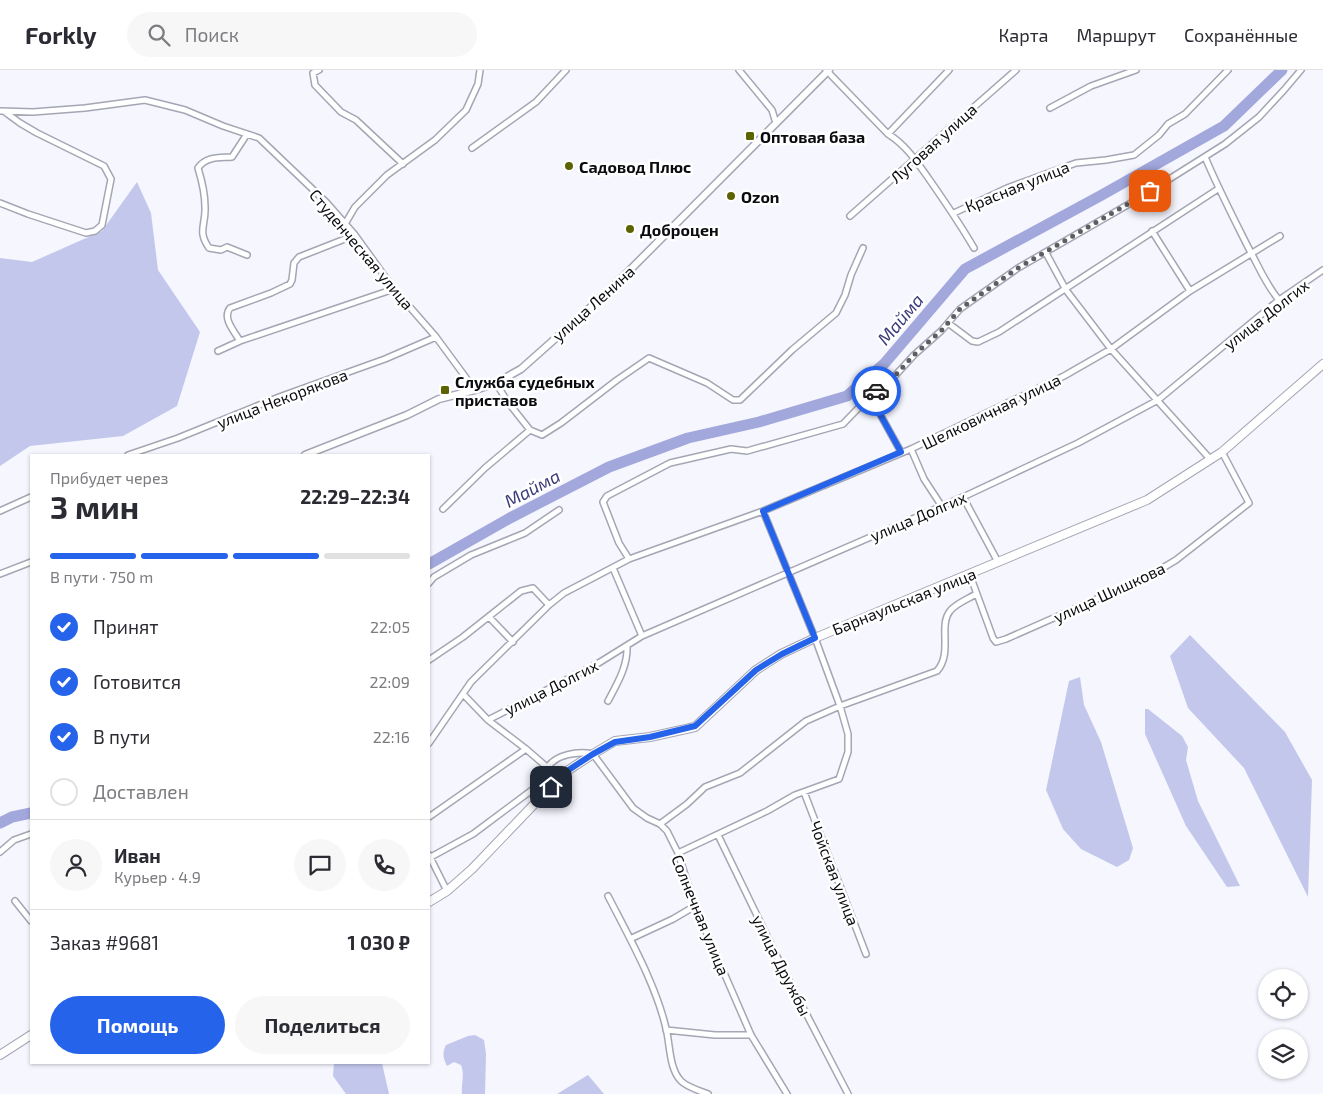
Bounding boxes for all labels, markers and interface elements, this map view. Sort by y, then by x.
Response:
search box [127,12,477,57]
text: Forkly [25,20,97,49]
icon: search [145,21,173,49]
text: Поиск [185,23,239,46]
text: Карта [998,24,1048,46]
text: Маршрут [1076,24,1156,46]
text: Сохранённые [1184,24,1298,46]
street label: Луговая улица [886,99,981,188]
place label: Оптовая база [760,127,865,146]
marker: Оптовая база [744,130,756,142]
street label: Красная улица [962,156,1072,216]
place label: Садовод Плюс [579,157,691,176]
marker: Садовод Плюс [563,160,575,172]
pin [1129,170,1171,212]
icon: bag [1136,177,1164,205]
street label: Студенческая улица [305,185,418,314]
place label: Ozon [741,187,779,206]
marker: Ozon [725,190,737,202]
place label: Доброцен [640,220,719,239]
marker: Доброцен [624,223,636,235]
street label: улица Ленина [548,261,639,346]
street label: улица Долгих [1220,275,1313,354]
water label: Майма [872,289,928,349]
street label: улица Некорякова [214,364,350,433]
courier [851,366,901,416]
street label: Шелковичная улица [919,369,1064,454]
place label: Служба судебных приставов [455,372,595,409]
icon: car [862,377,890,405]
marker: Служба судебных приставов [439,384,451,396]
water label: Майма [500,464,564,512]
text: Прибудет через [50,468,168,487]
text: 22:29–22:34 [300,485,410,508]
text: 3 мин [50,487,139,525]
street label: улица Долгих [867,487,970,546]
street label: улица Шишкова [1050,558,1168,627]
street label: Барнаульская улица [829,563,979,639]
text: В пути · 750 m [50,567,153,586]
icon: check [50,613,78,641]
text: Принят [93,615,159,638]
text: 22:05 [370,617,410,636]
street label: улица Долгих [501,655,602,720]
icon: check [50,668,78,696]
text: Готовится [93,670,181,693]
text: 22:09 [369,672,410,691]
icon: check [50,723,78,751]
text: В пути [93,725,151,748]
text: 22:16 [373,727,410,746]
pin [530,766,572,808]
icon: home [537,773,565,801]
text: Доставлен [93,780,189,803]
street label: Чойская улица [805,818,864,928]
button: person [50,839,102,891]
button: chat [294,839,346,891]
button: phone [358,839,410,891]
text: Иван [114,844,161,867]
street label: Солнечная улица [667,852,734,979]
text: Курьер · 4.9 [114,867,201,886]
street label: улица Дружбы [748,911,816,1019]
text: Заказ #9681 [50,931,159,954]
text: 1 030 ₽ [348,931,410,954]
map controls [1258,969,1308,1079]
button: locate [1258,969,1308,1019]
button: Помощь [50,996,225,1054]
button: Поделиться [235,996,410,1054]
button: layers [1258,1029,1308,1079]

